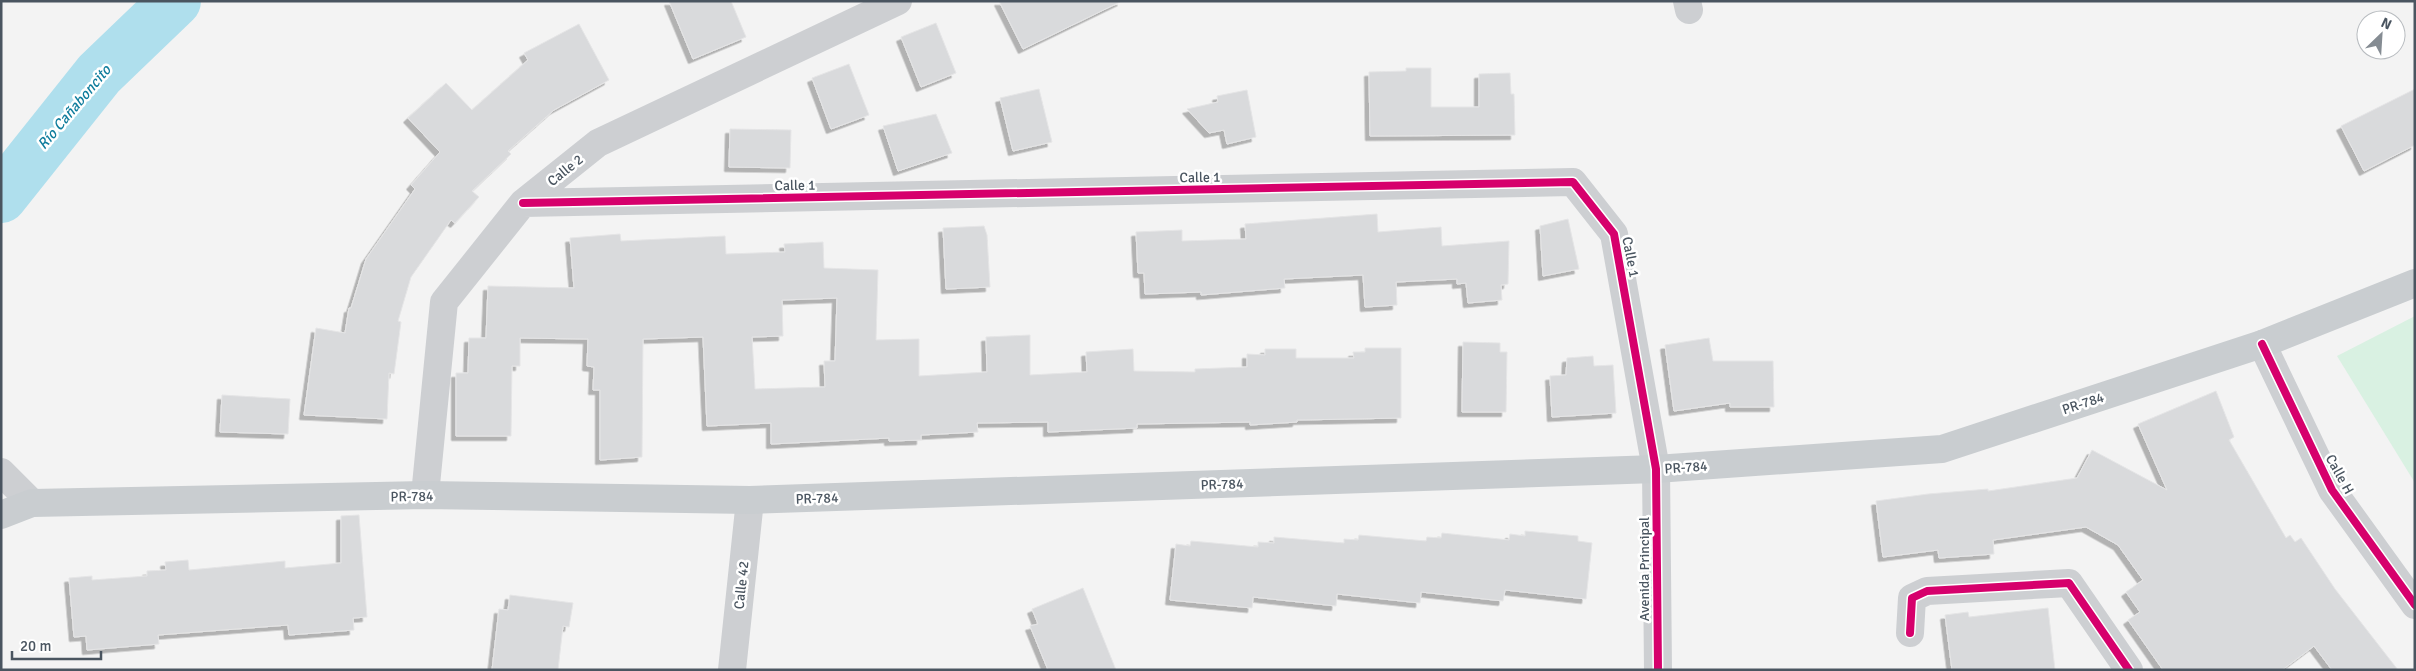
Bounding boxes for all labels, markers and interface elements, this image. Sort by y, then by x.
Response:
north arrow [2356,10,2406,60]
text: N [2378,14,2394,33]
water label: Río Cañaboncito [34,60,115,153]
street label: Calle 2 [544,151,587,190]
street label: Calle 1 [1179,169,1221,186]
street label: Calle 1 [774,177,816,194]
street label: Calle 1 [1618,235,1643,279]
street label: PR-784 [2060,389,2107,418]
street label: Calle H [2322,451,2357,497]
street label: PR-784 [1664,457,1709,477]
street label: PR-784 [1200,475,1244,494]
street label: PR-784 [390,488,434,505]
street label: PR-784 [795,489,839,508]
street label: Avenida Principal [1636,517,1653,621]
street label: Calle 42 [731,560,752,610]
scale bar [12,628,101,660]
text: 20 m [20,637,51,655]

